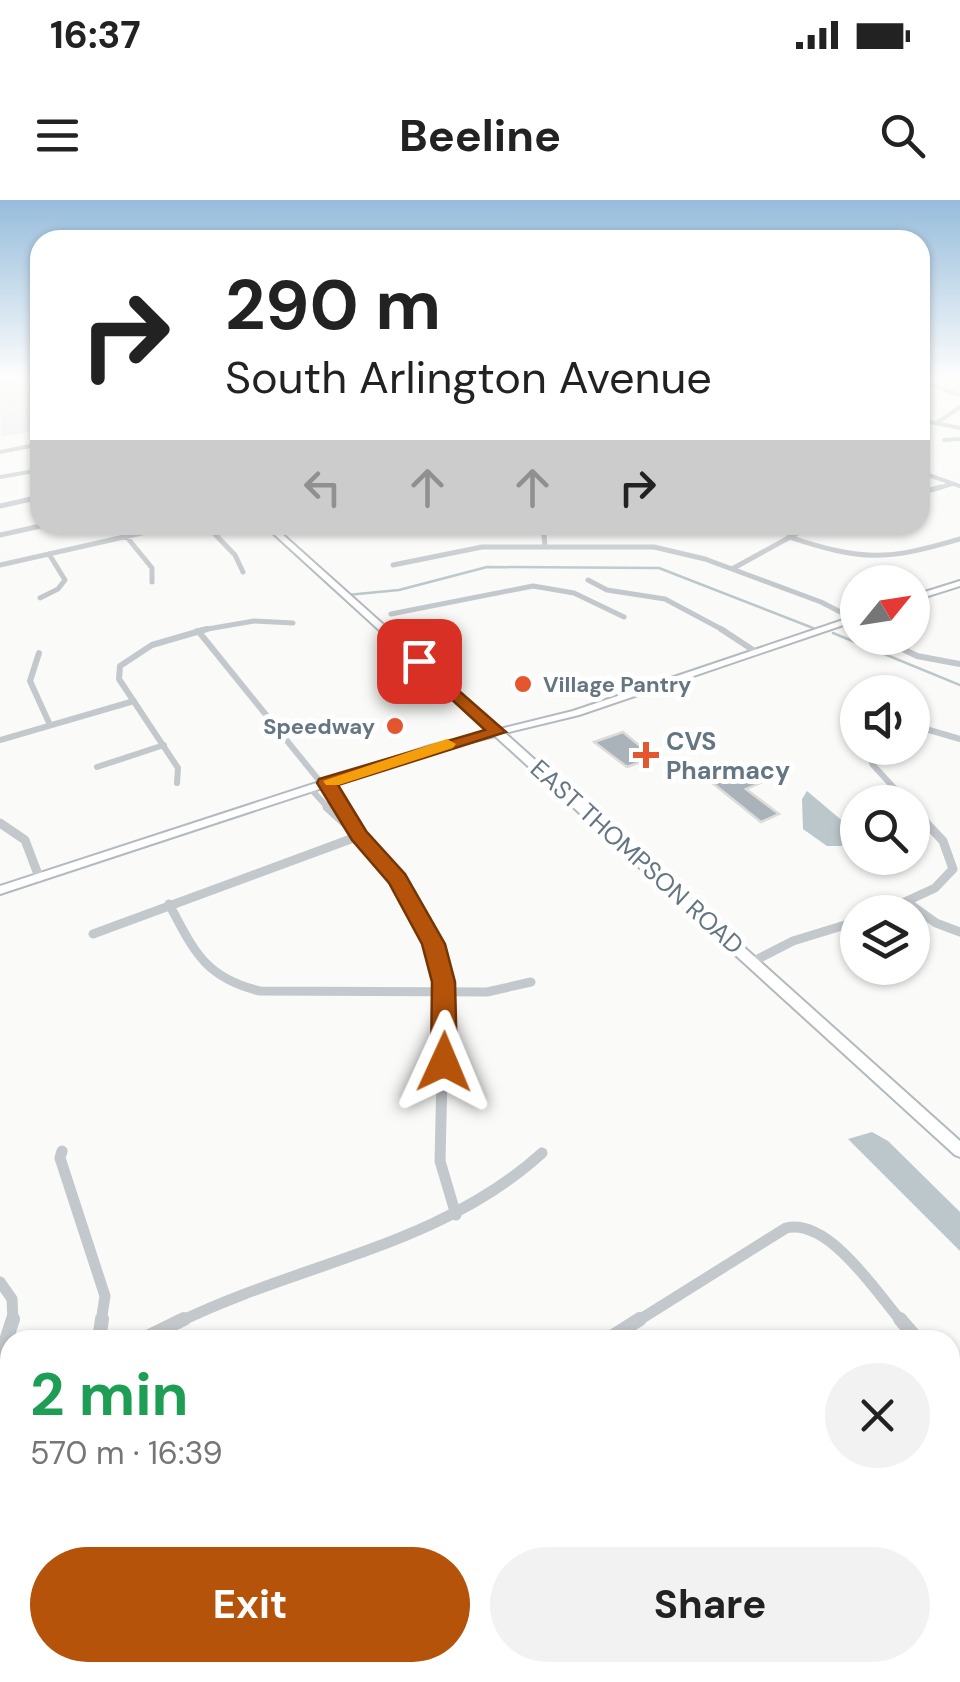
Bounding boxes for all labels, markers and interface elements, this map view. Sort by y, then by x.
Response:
text: 16:37 [50,10,141,60]
text: Beeline [399,106,561,165]
icon: menu [30,108,85,163]
icon: search [875,108,930,163]
text: 290 m [225,260,441,351]
icon: right [60,270,190,400]
text: South Arlington Avenue [225,348,712,407]
icon: left [295,460,350,515]
icon: ahead [400,460,455,515]
icon: ahead [505,460,560,515]
icon: right [610,460,665,515]
north arrow [840,565,930,655]
map controls [840,565,930,985]
pin [377,619,462,704]
icon: arrive [392,634,447,689]
place label: Village Pantry [543,670,691,699]
marker: Village Pantry [512,673,534,695]
button: sound [840,675,930,765]
place label: Speedway [263,712,375,741]
marker: Speedway [384,715,406,737]
place label: CVS Pharmacy [666,725,790,787]
marker: CVS Pharmacy [635,744,657,766]
street label: EAST THOMPSON ROAD [523,752,751,962]
button: search [840,785,930,875]
button: layers [840,895,930,985]
position arrow [392,1010,496,1114]
text: 2 min [30,1355,189,1434]
button: close [825,1363,930,1468]
text: 570 m · 16:39 [30,1432,223,1474]
button: Exit [30,1547,470,1662]
button: Share [490,1547,930,1662]

